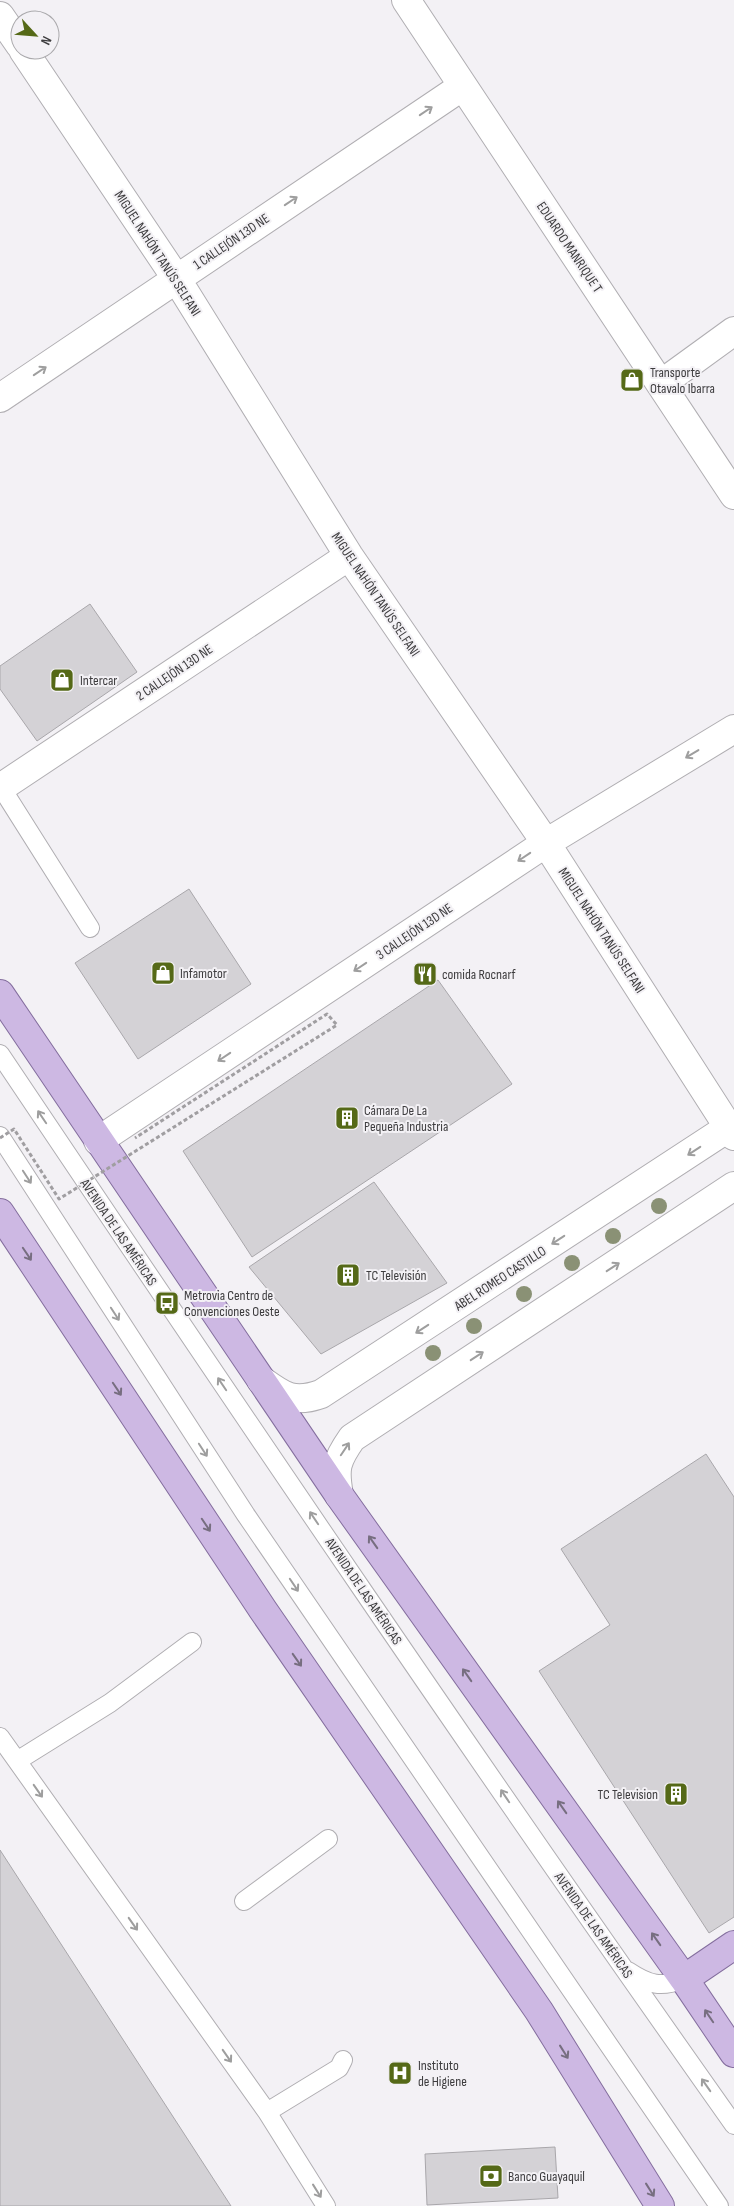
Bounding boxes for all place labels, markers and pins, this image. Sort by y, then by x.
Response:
place label: Transporte Otavalo Ibarra [650,364,715,397]
shop icon: Transporte Otavalo Ibarra [619,367,645,393]
shop icon: Intercar [49,667,75,693]
place label: Intercar [80,672,117,689]
shop icon: Infamotor [150,960,176,986]
restaurant icon: comida Rocnarf [412,961,438,987]
place label: Infamotor [180,965,227,982]
place label: comida Rocnarf [442,966,517,983]
place label: Cámara De La Pequeña Industria [364,1102,448,1135]
building icon: Cámara De La Pequeña Industria [334,1105,360,1131]
building icon: TC Televisión [335,1262,361,1288]
place label: TC Televisión [366,1267,426,1284]
place label: Metrovia Centro de Convenciones Oeste [184,1287,280,1320]
bus stop icon: Metrovia Centro de Convenciones Oeste [154,1290,180,1316]
building icon: TC Television [663,1781,689,1807]
place label: TC Television [598,1786,658,1803]
place label: Instituto de Higiene [418,2057,467,2090]
hospital icon: Instituto de Higiene [387,2060,413,2086]
bank icon: Banco Guayaquil [478,2163,504,2189]
place label: Banco Guayaquil [508,2168,585,2185]

